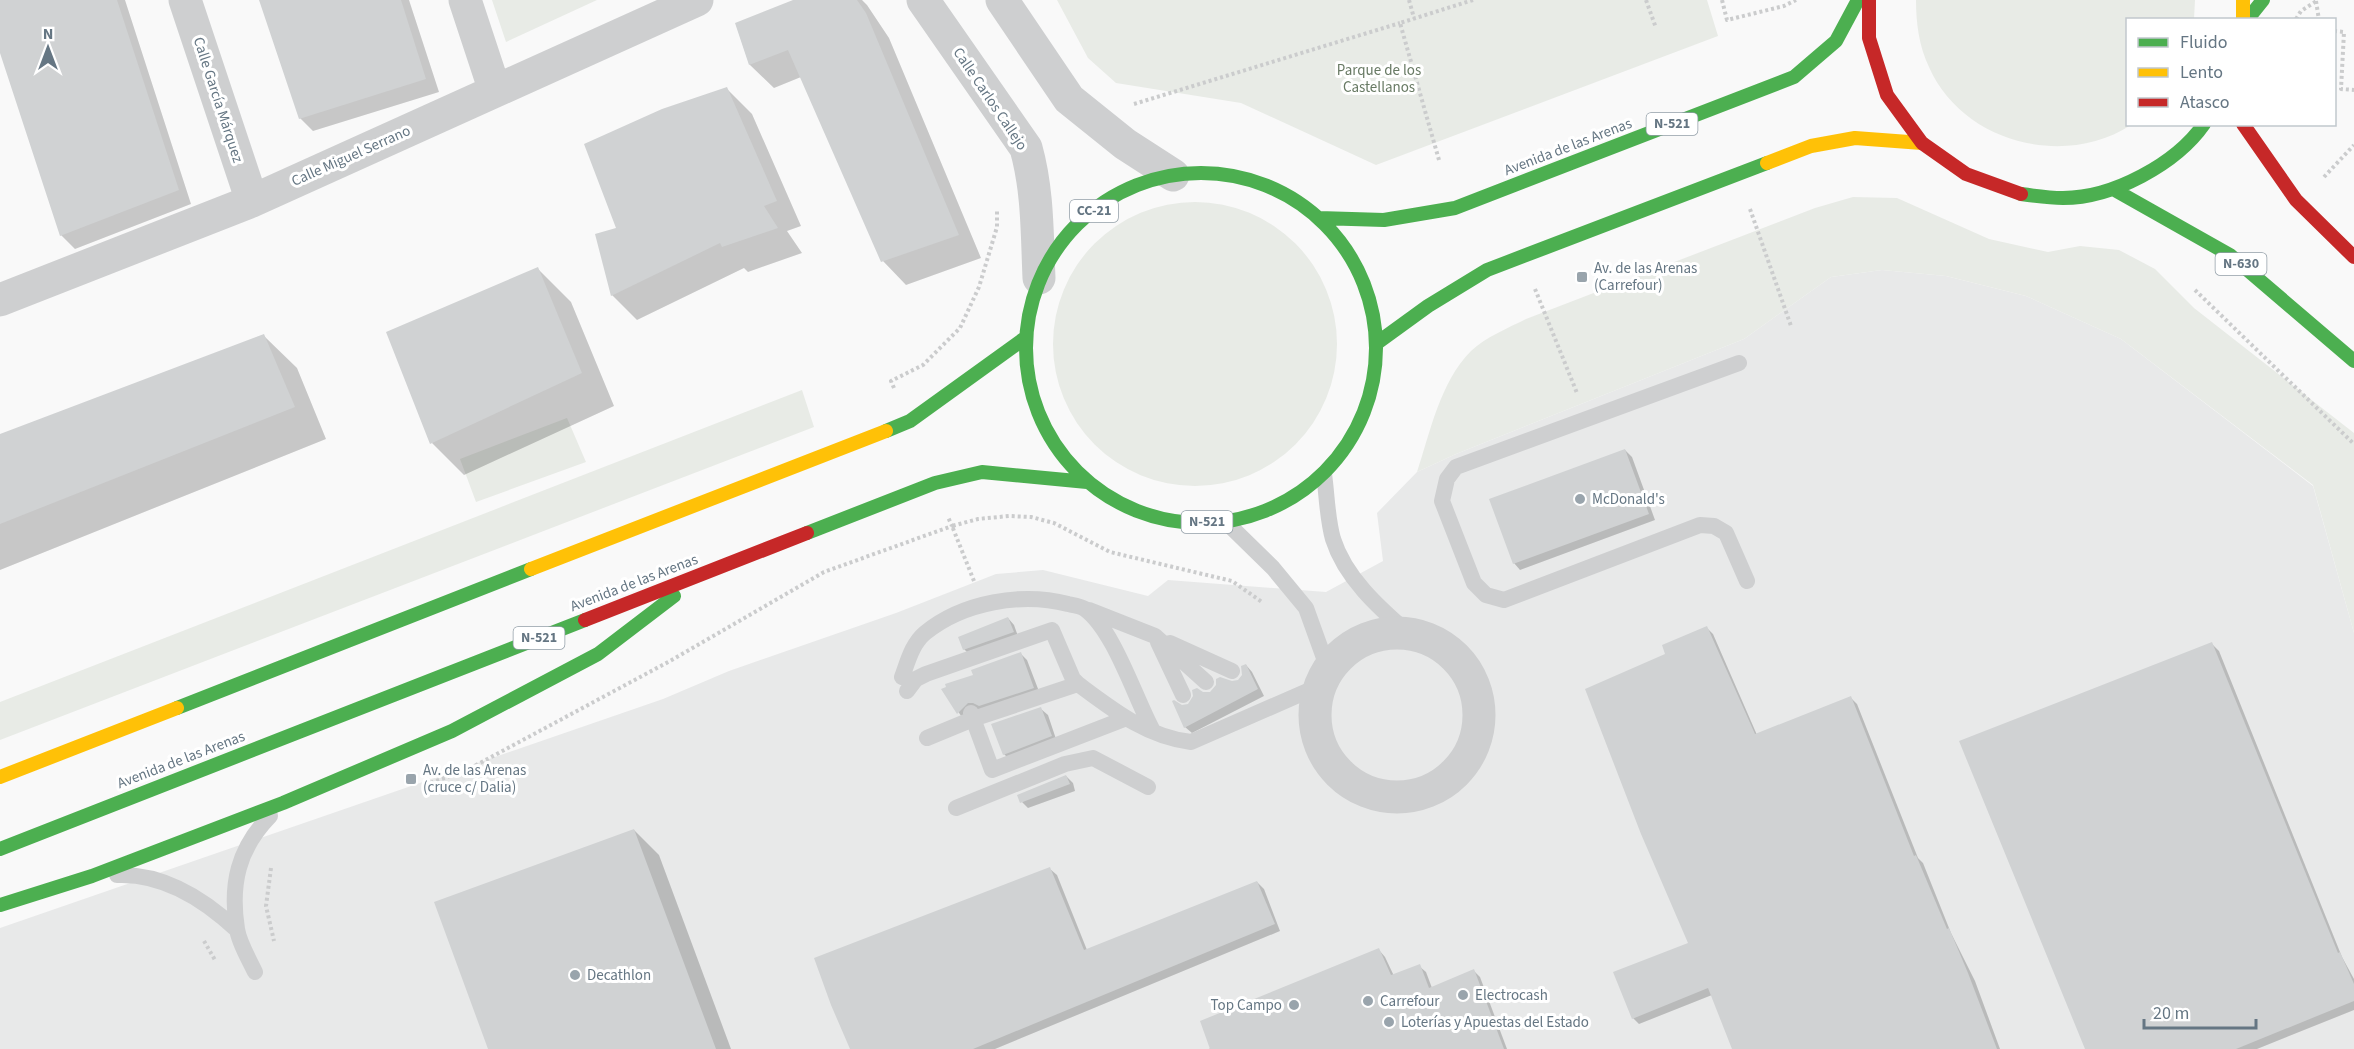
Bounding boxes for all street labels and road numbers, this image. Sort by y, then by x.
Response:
street label: Calle García Márquez [188,34,248,166]
street label: Calle Carlos Callejo [948,43,1032,155]
street label: Avenida de las Arenas [1501,113,1635,181]
road number: N-521 [1646,113,1698,135]
street label: Calle Miguel Serrano [288,120,414,192]
road number: CC-21 [1070,200,1118,222]
road number: N-630 [2216,253,2266,275]
road number: N-521 [1182,511,1232,533]
street label: Avenida de las Arenas [567,549,701,617]
road number: N-521 [514,627,564,649]
street label: Avenida de las Arenas [114,726,248,794]

